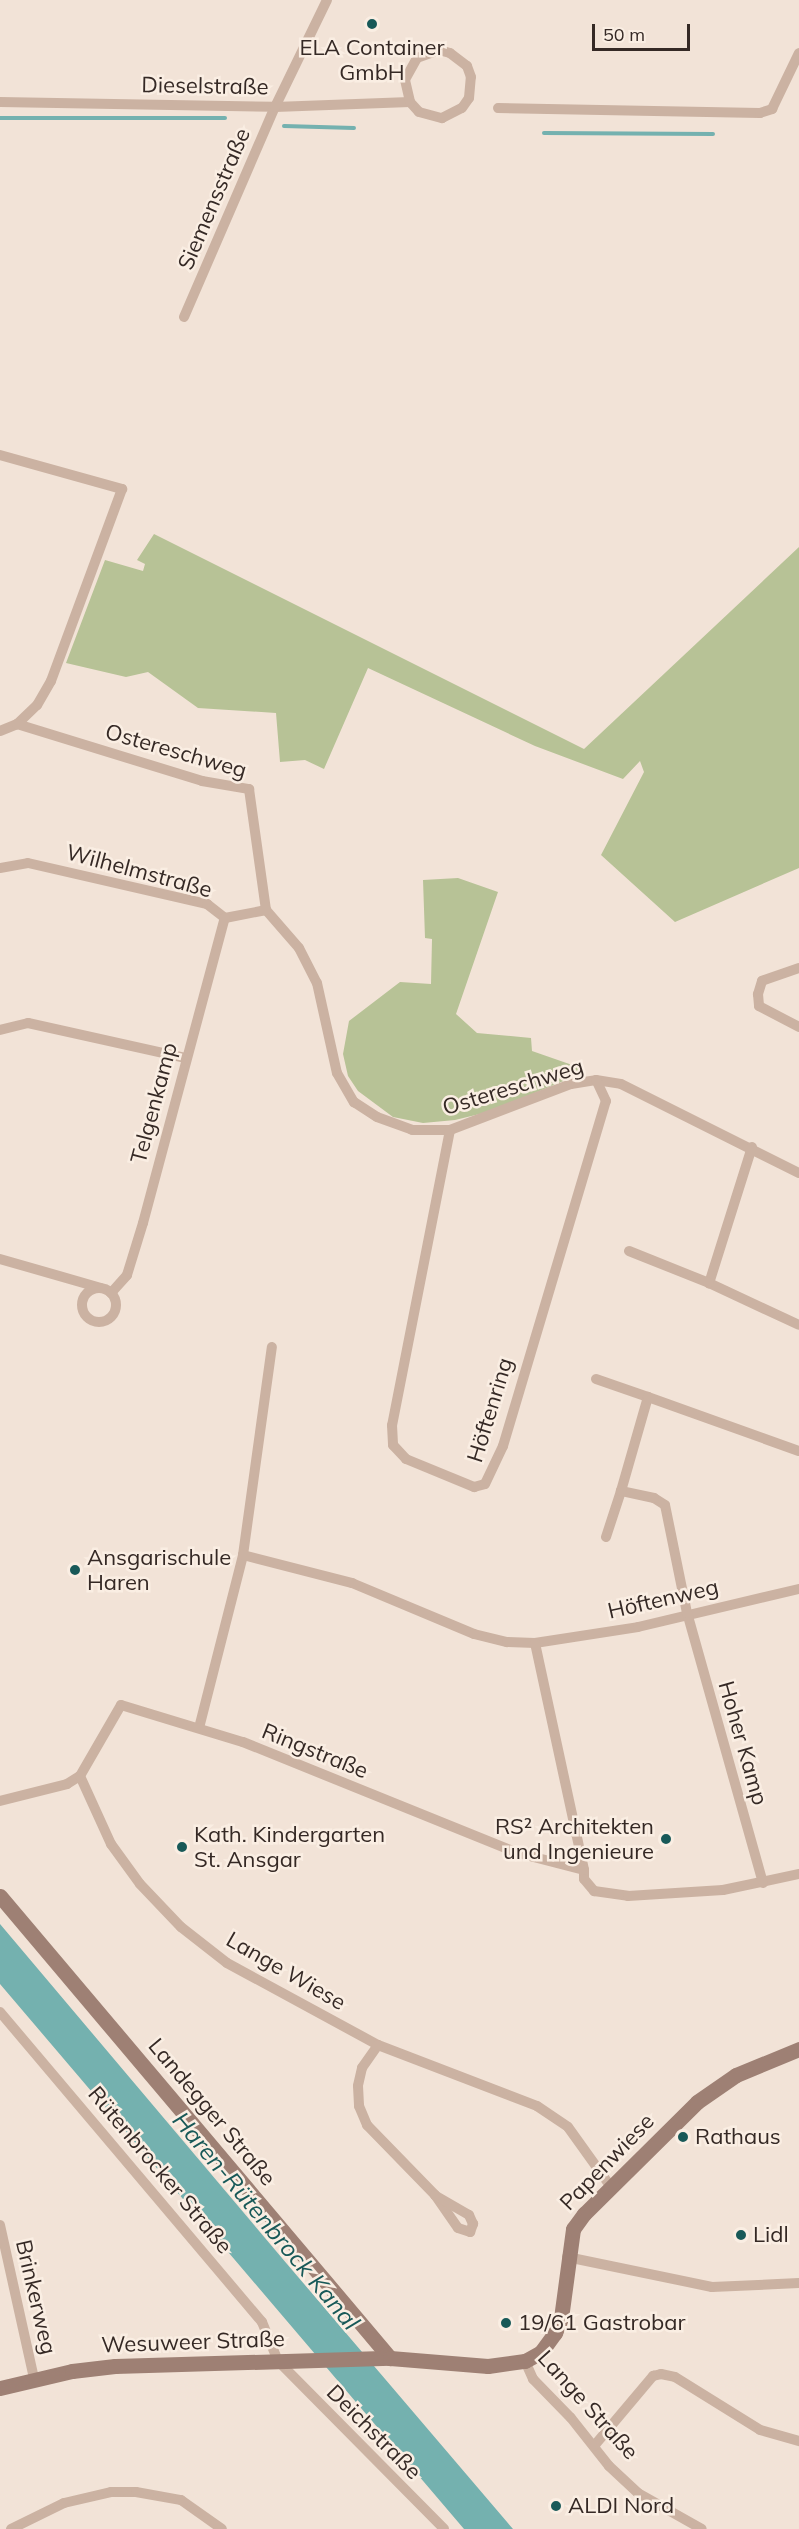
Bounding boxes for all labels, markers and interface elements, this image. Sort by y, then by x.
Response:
scale bar [595,12,692,50]
marker: ELA Container GmbH [365,17,379,31]
text: 50 m [603,23,645,46]
place label: ELA Container GmbH [299,34,445,86]
street label: Dieselstraße [141,72,269,100]
street label: Siemensstraße [172,124,256,274]
street label: Ostereschweg [102,718,250,784]
street label: Wilhelmstraße [63,839,215,903]
street label: Telgenkamp [125,1040,183,1166]
street label: Ostereschweg [439,1053,587,1121]
street label: Höftenring [462,1354,518,1466]
place label: Ansgarischule Haren [87,1544,231,1596]
marker: Ansgarischule Haren [68,1563,82,1577]
street label: Höftenweg [605,1573,721,1625]
street label: Hoher Kamp [713,1678,773,1808]
street label: Ringstraße [258,1718,372,1784]
place label: RS² Architekten und Ingenieure [495,1813,654,1864]
place label: Kath. Kindergarten St. Ansgar [194,1821,385,1873]
marker: RS² Architekten und Ingenieure [659,1832,673,1846]
marker: Kath. Kindergarten St. Ansgar [175,1840,189,1854]
street label: Lange Wiese [222,1926,350,2016]
street label: Landegger Straße [143,2033,281,2191]
street label: Rütenbrocker Straße [82,2081,238,2259]
water label: Haren-Rütenbrock Kanal [166,2106,366,2336]
street label: Papenwiese [554,2108,660,2216]
place label: Rathaus [695,2124,781,2150]
marker: Rathaus [676,2130,690,2144]
place label: Lidl [753,2222,789,2248]
marker: Lidl [734,2228,748,2242]
street label: Brinkerweg [10,2237,62,2357]
place label: 19/61 Gastrobar [518,2310,685,2336]
marker: 19/61 Gastrobar [499,2316,513,2330]
street label: Wesuweer Straße [101,2326,285,2358]
street label: Lange Straße [532,2345,644,2465]
street label: Deichstraße [321,2379,427,2485]
place label: ALDI Nord [568,2493,674,2519]
marker: ALDI Nord [549,2499,563,2513]

